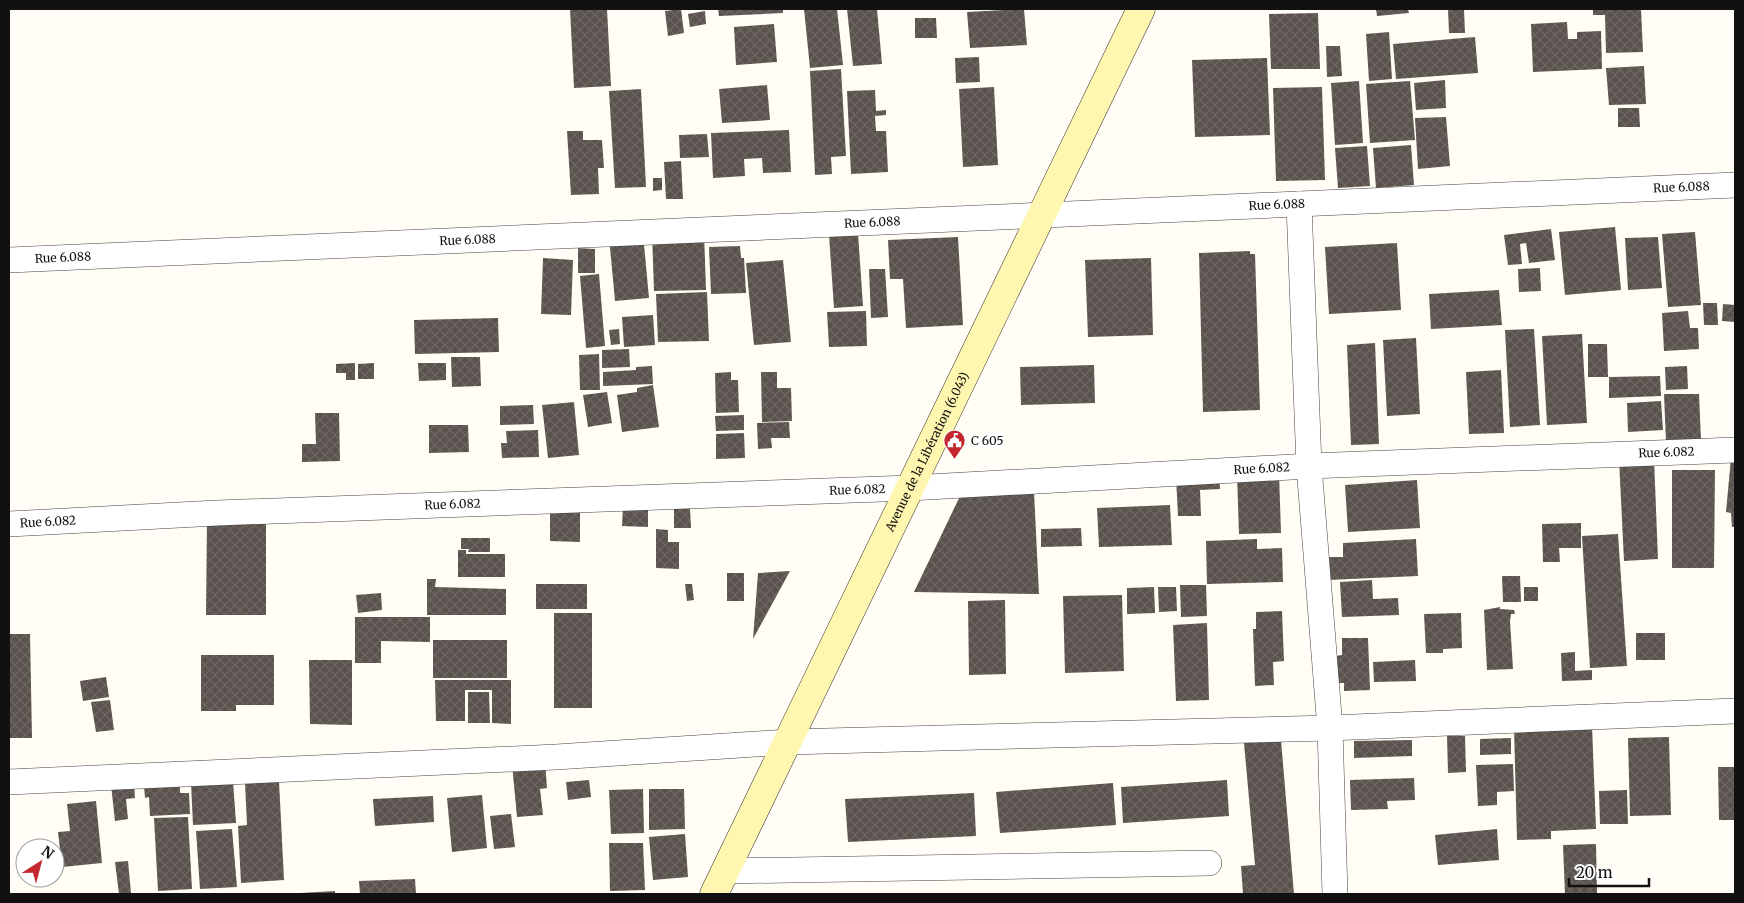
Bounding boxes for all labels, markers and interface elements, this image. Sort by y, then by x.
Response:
street label: Rue 6.088 [1653,178,1710,196]
street label: Rue 6.088 [1248,196,1305,213]
street label: Rue 6.088 [844,213,901,231]
street label: Rue 6.088 [439,231,496,248]
street label: Rue 6.088 [34,248,91,266]
street label: Avenue de la Libération (6.043) [882,369,972,535]
public building icon: C 605 [943,429,967,460]
place label: C 605 [971,433,1003,448]
street label: Rue 6.082 [1638,444,1695,461]
street label: Rue 6.082 [1233,459,1290,477]
street label: Rue 6.082 [829,481,886,498]
street label: Rue 6.082 [424,495,481,513]
street label: Rue 6.082 [19,512,76,530]
north arrow [15,838,65,888]
text: N [38,842,57,863]
scale bar [1569,856,1649,888]
text: 20 m [1576,863,1613,882]

